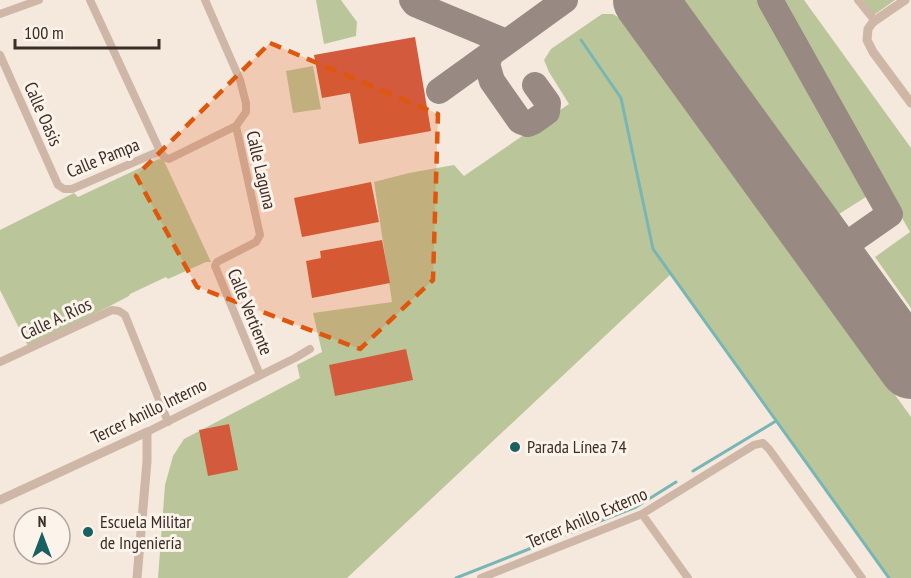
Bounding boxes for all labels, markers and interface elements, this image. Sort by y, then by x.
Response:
scale bar [15,12,159,50]
text: 100 m [24,21,64,44]
street label: Calle Oasis [19,78,68,150]
street label: Calle Laguna [241,128,282,211]
street label: Calle Pampa [63,133,143,183]
street label: Calle Vertiente [223,265,278,358]
street label: Calle A. Ríos [17,292,95,345]
street label: Tercer Anillo Interno [87,373,210,448]
place label: Parada Línea 74 [527,435,627,458]
marker: Parada Línea 74 [508,440,522,454]
street label: Tercer Anillo Externo [523,482,651,553]
north arrow [12,506,72,566]
place label: Escuela Militar de Ingeniería [100,510,191,554]
text: N [38,511,46,531]
marker: Escuela Militar de Ingeniería [81,525,95,539]

